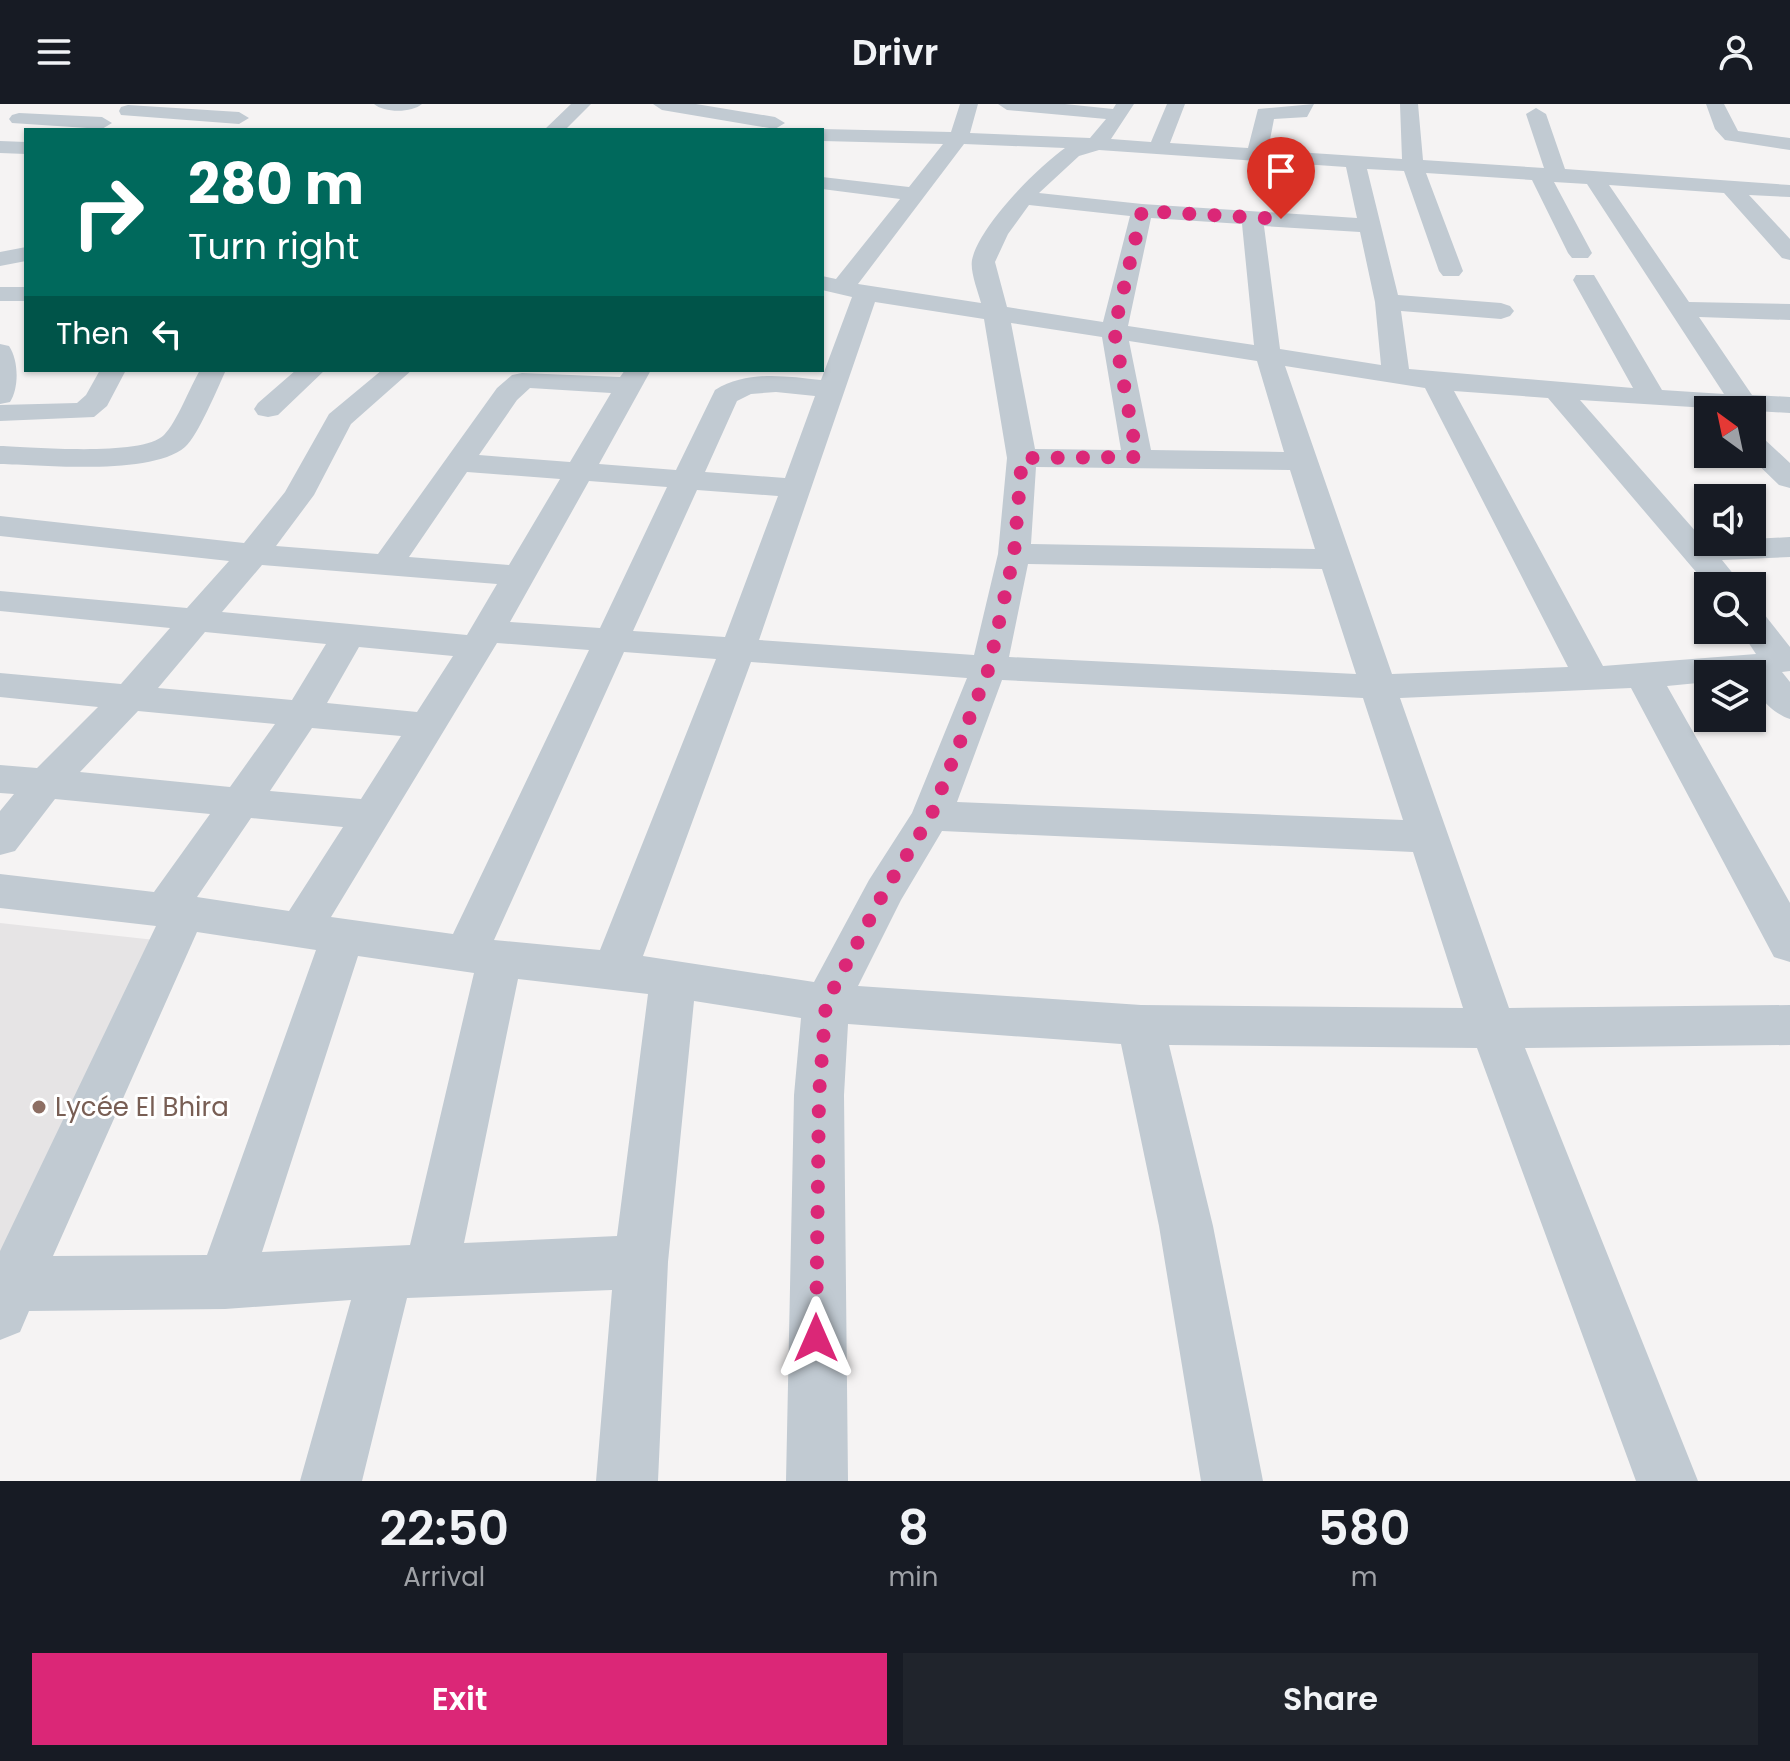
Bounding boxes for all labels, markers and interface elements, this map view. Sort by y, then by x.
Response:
text: Drivr [852,27,938,78]
icon: menu [32,30,76,74]
icon: person [1714,30,1758,74]
pin [1247,137,1315,219]
text: 280 m [188,145,364,224]
icon: arrive [1259,149,1303,193]
icon: right [56,160,160,264]
text: Turn right [188,221,359,272]
text: Then [56,312,129,355]
icon: left [145,312,189,356]
north arrow [1694,396,1766,468]
map controls [1694,396,1766,732]
button: sound [1694,484,1766,556]
button: search [1694,572,1766,644]
button: layers [1694,660,1766,732]
place label: Lycée El Bhira [55,1089,229,1125]
marker: Lycée El Bhira [30,1098,48,1116]
position arrow [774,1296,858,1380]
text: 22:50 [379,1495,509,1562]
text: 8 [898,1495,929,1562]
text: 580 [1318,1495,1411,1562]
text: Arrival [403,1559,485,1595]
text: min [889,1559,938,1595]
text: m [1351,1559,1378,1595]
button: Exit [32,1653,887,1745]
button: Share [903,1653,1758,1745]

